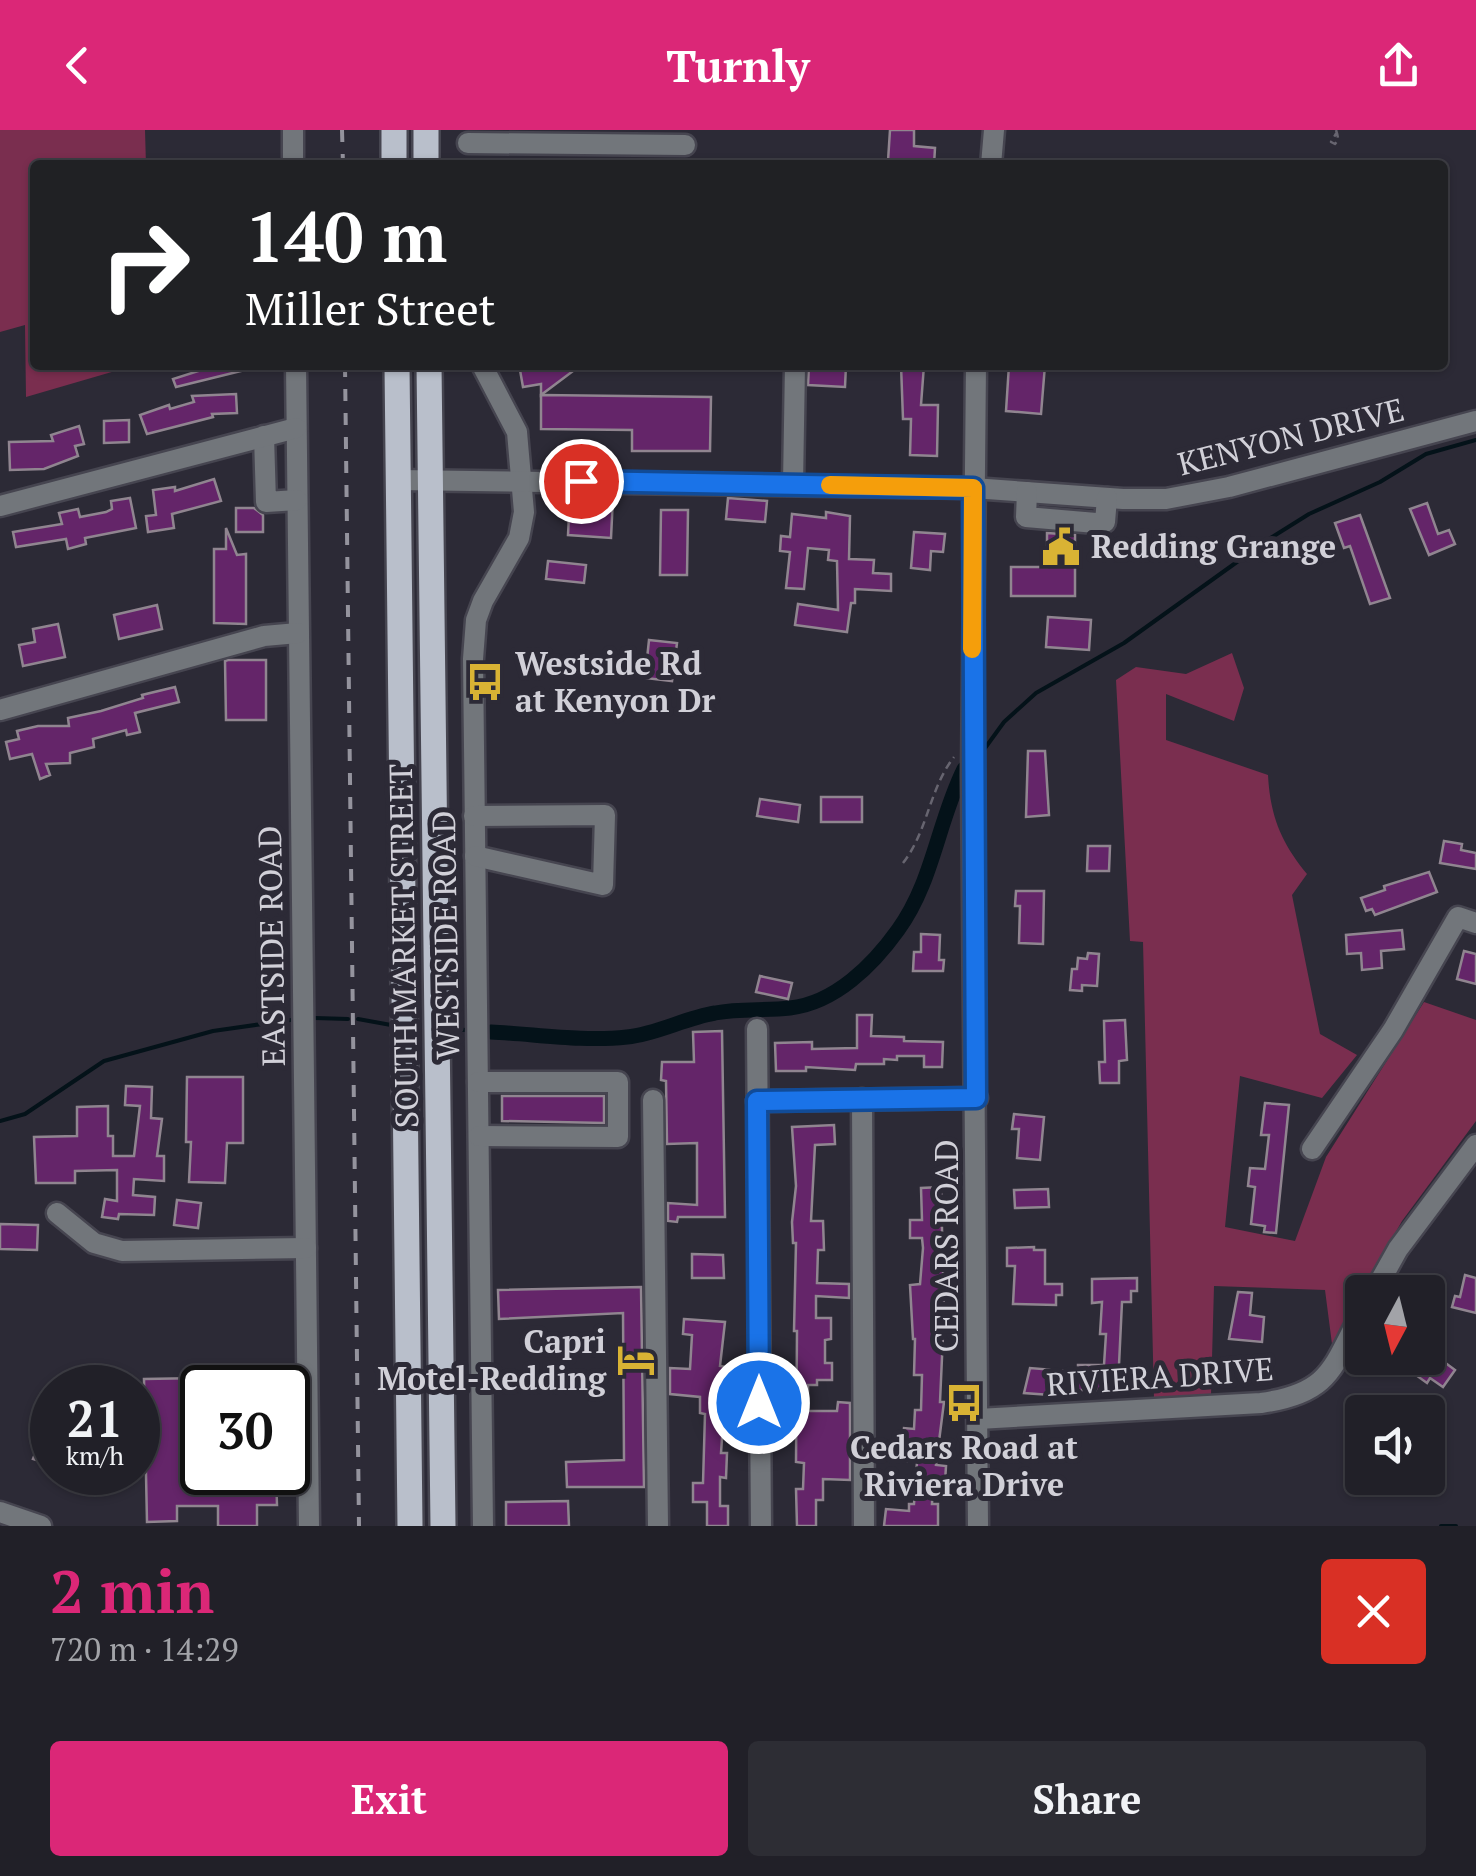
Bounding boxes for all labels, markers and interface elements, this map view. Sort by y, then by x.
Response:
text: Turnly [666,35,810,95]
icon: back [50,38,105,93]
icon: share [1371,38,1426,93]
text: 140 m [245,189,447,282]
icon: right [80,200,210,330]
text: Miller Street [245,278,496,338]
street label: KENYON DRIVE [1173,388,1408,484]
pin [539,439,624,524]
icon: arrive [554,454,609,509]
place label: Redding Grange [1091,525,1336,567]
public building icon: Redding Grange [1040,526,1082,568]
place label: Westside Rd at Kenyon Dr [515,642,716,721]
bus stop icon: Westside Rd at Kenyon Dr [464,661,506,703]
street label: SOUTH MARKET STREET [379,763,427,1129]
street label: WESTSIDE ROAD [422,810,468,1060]
street label: EASTSIDE ROAD [248,825,294,1067]
street label: CEDARS ROAD [925,1139,967,1353]
north arrow [1345,1275,1445,1375]
map controls [1345,1275,1445,1495]
place label: Capri Motel-Redding [377,1320,607,1399]
hotel icon: Capri Motel-Redding [615,1339,657,1381]
street label: RIVIERA DRIVE [1045,1347,1275,1405]
position arrow [707,1351,811,1455]
speed limit sign: 30 [180,1365,310,1495]
bus stop icon: Cedars Road at Riviera Drive [943,1382,985,1424]
text: 21 [67,1385,123,1451]
button: sound [1345,1395,1445,1495]
place label: Cedars Road at Riviera Drive [850,1426,1078,1505]
text: km/h [66,1439,124,1472]
text: 2 min [50,1551,214,1630]
button: close [1321,1559,1426,1664]
text: 720 m · 14:29 [50,1628,238,1670]
button: Exit [50,1741,728,1856]
button: Share [748,1741,1426,1856]

